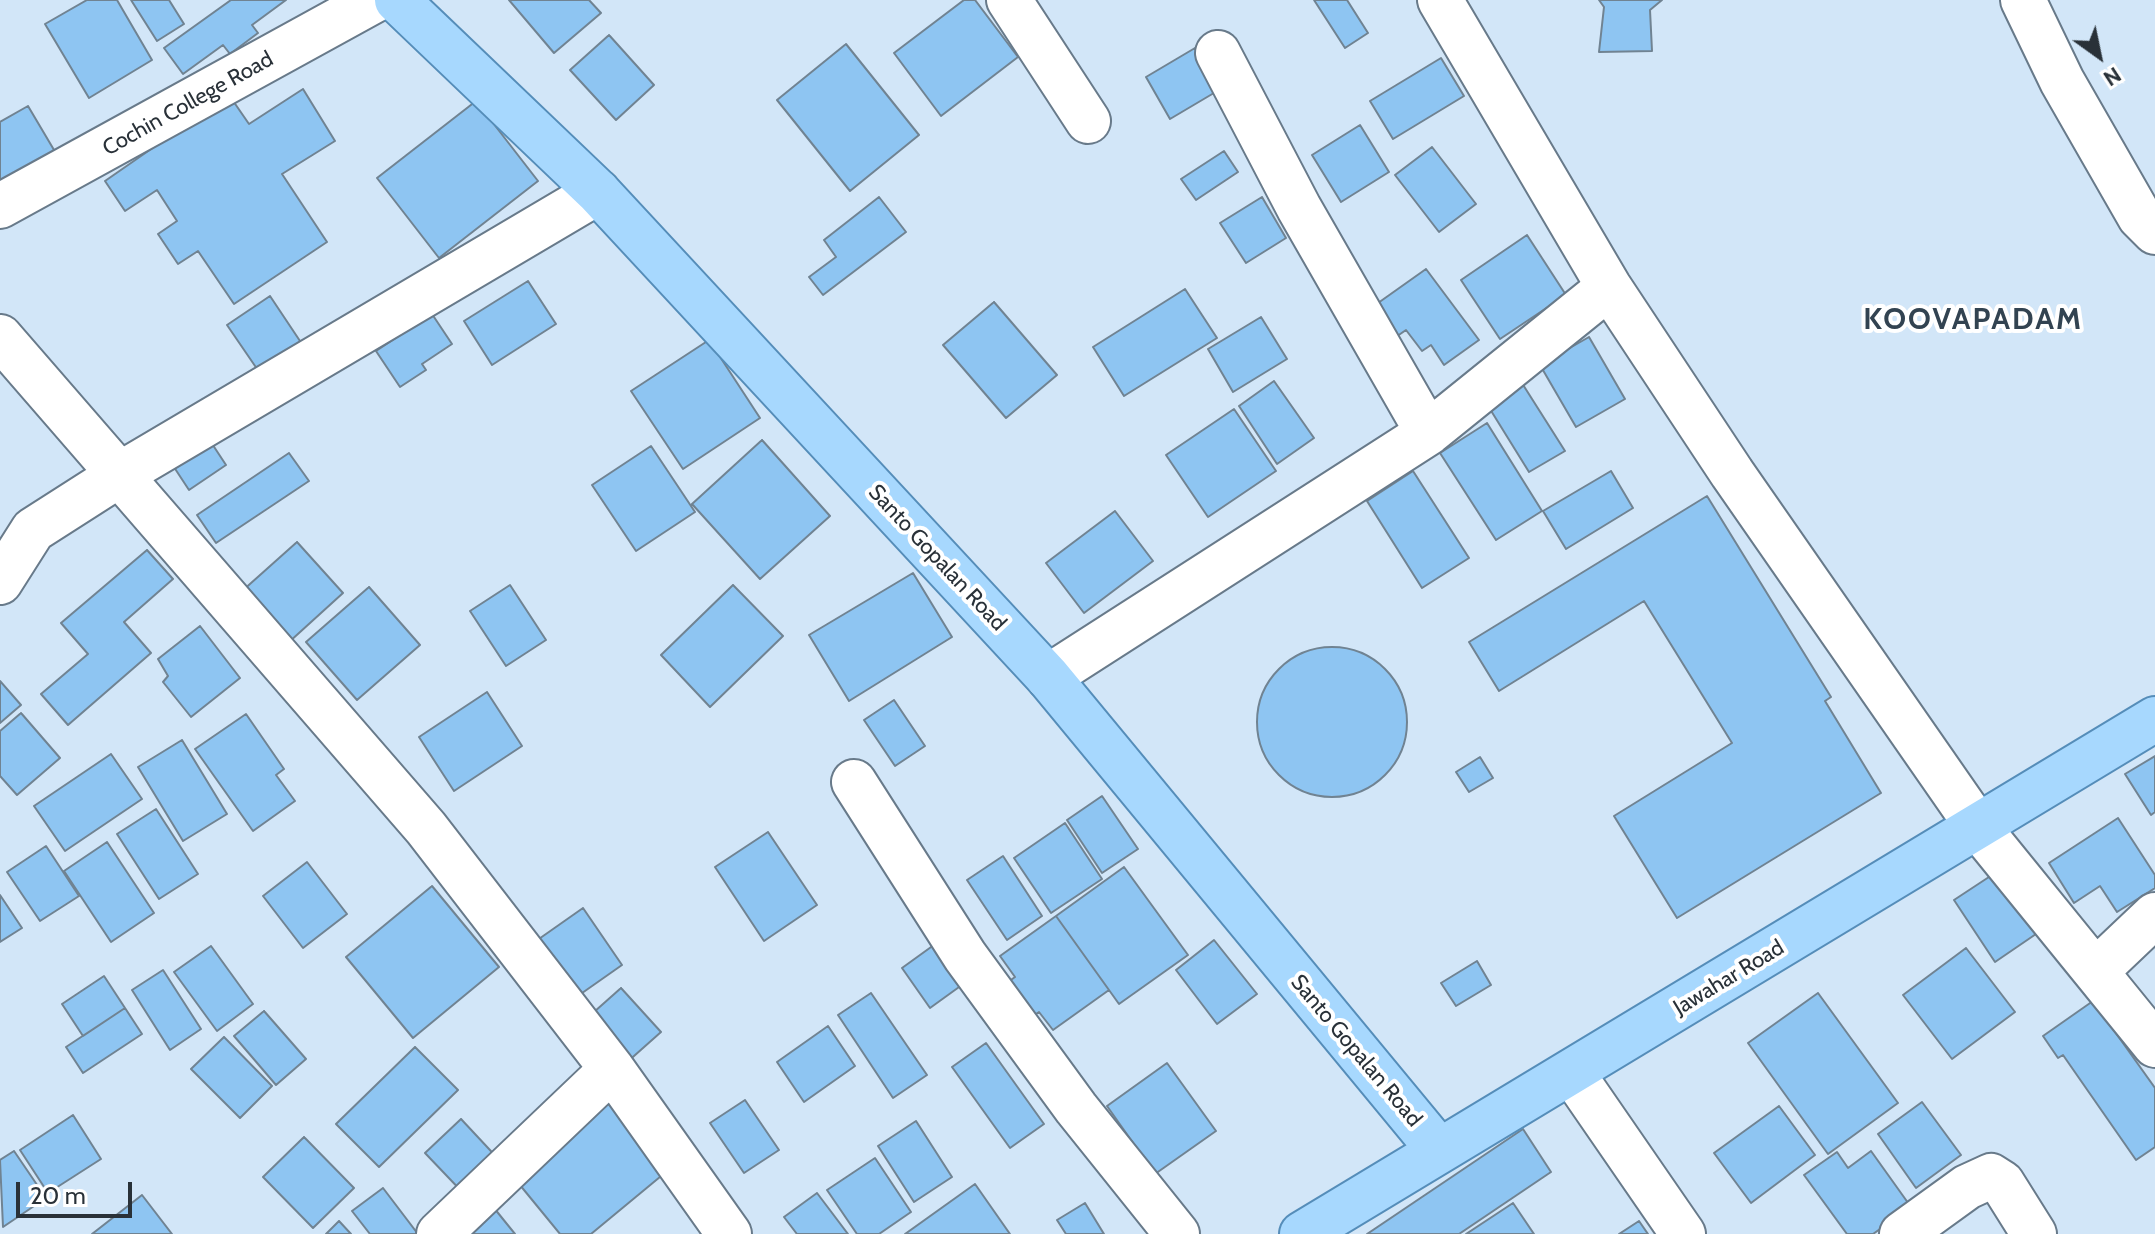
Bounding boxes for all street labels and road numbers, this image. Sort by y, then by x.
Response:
street label: Cochin College Road [98,46,278,162]
street label: Santo Gopalan Road [862,479,1012,637]
street label: Jawahar Road [1669,935,1789,1021]
street label: Santo Gopalan Road [1285,970,1427,1132]

